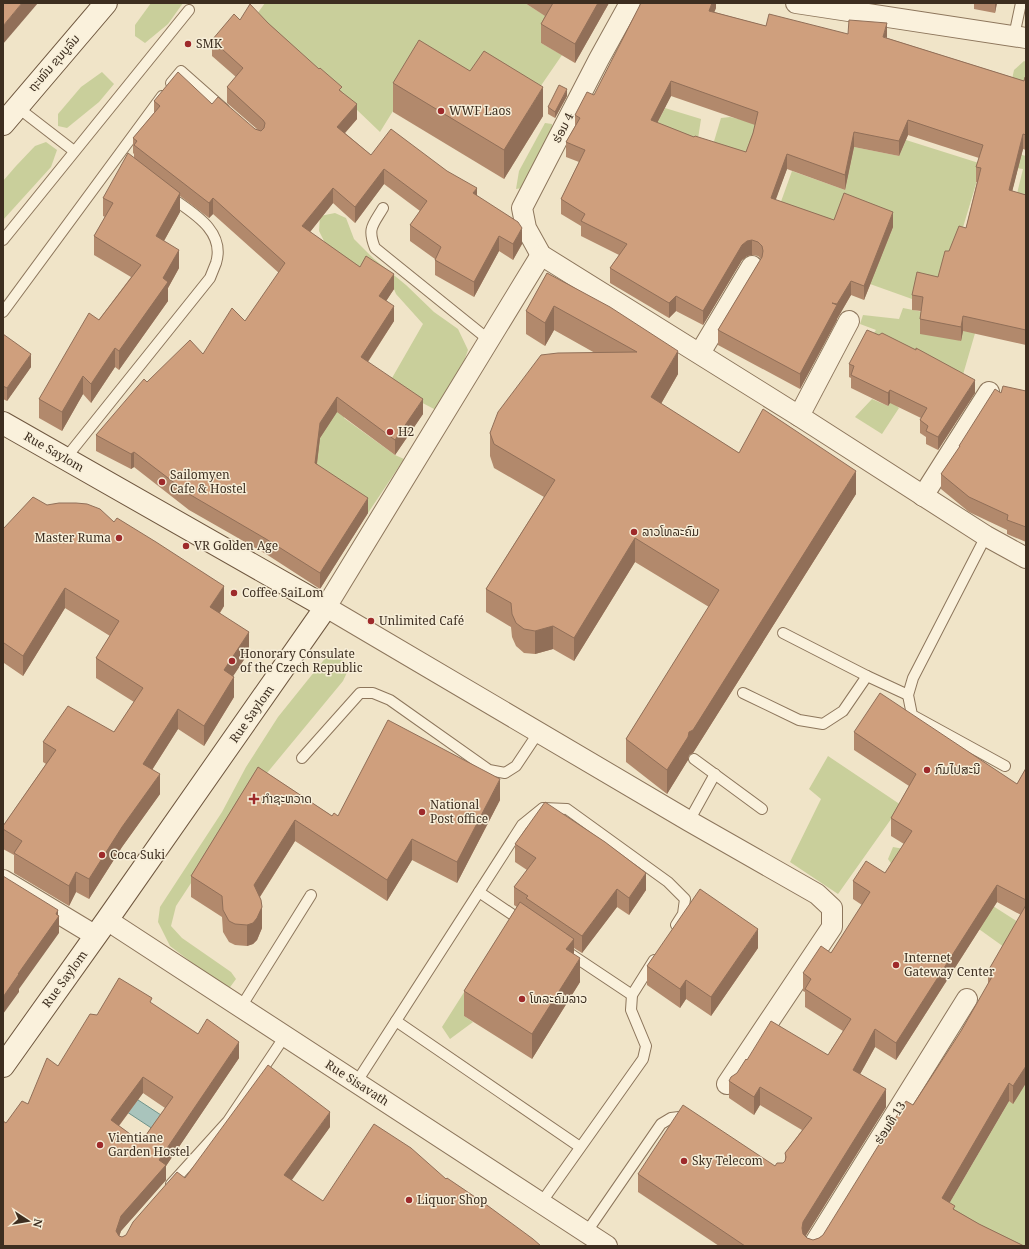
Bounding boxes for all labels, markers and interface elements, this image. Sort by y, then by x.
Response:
street label: ຖະໜົນ ຂຸນບູລົມ [24,30,83,95]
place label: SMK [196,35,223,52]
marker: SMK [183,39,193,49]
place label: WWF Laos [449,102,511,119]
marker: WWF Laos [436,106,446,116]
street label: ຮ່ອມ 4 [548,109,578,146]
place label: H2 [398,423,414,440]
street label: Rue Saylom [21,427,87,476]
marker: H2 [385,427,395,437]
place label: Sailomyen Cafe & Hostel [170,466,247,497]
marker: Sailomyen Cafe & Hostel [157,477,167,487]
place label: ລາວໂທລະຄົມ [642,523,699,540]
marker: ລາວໂທລະຄົມ [629,527,639,537]
place label: Master Ruma [35,529,111,546]
marker: Master Ruma [114,533,124,543]
place label: VR Golden Age [194,537,278,554]
marker: VR Golden Age [181,541,191,551]
place label: Coffee SaiLom [242,584,324,601]
marker: Coffee SaiLom [229,588,239,598]
place label: Unlimited Café [379,612,464,629]
marker: Unlimited Café [366,616,376,626]
place label: Honorary Consulate of the Czech Republic [240,645,363,676]
marker: Honorary Consulate of the Czech Republic [227,656,237,666]
street label: Rue Saylom [225,681,278,746]
place label: ກົມໄປສະນີ [935,761,981,778]
marker: ກົມໄປສະນີ [922,765,932,775]
place label: ກໍາຊະຫວາດ [262,790,312,807]
marker: ກໍາຊະຫວາດ [249,794,259,804]
place label: National Post office [430,796,488,827]
marker: National Post office [417,807,427,817]
place label: Coca Suki [110,846,165,863]
marker: Coca Suki [97,850,107,860]
street label: Rue Saylom [38,947,91,1011]
place label: Internet Gateway Center [904,949,995,980]
marker: Internet Gateway Center [891,960,901,970]
place label: ໂທລະຄົມລາວ [529,990,587,1007]
marker: ໂທລະຄົມລາວ [517,994,527,1004]
street label: Rue Sisavath [322,1056,393,1110]
street label: ຮ່ອມທີ 13 [870,1098,910,1147]
place label: Vientiane Garden Hostel [108,1129,190,1160]
marker: Vientiane Garden Hostel [95,1140,105,1150]
place label: Sky Telecom [692,1152,763,1169]
marker: Sky Telecom [679,1156,689,1166]
place label: Liquor Shop [417,1191,487,1208]
marker: Liquor Shop [404,1195,414,1205]
north arrow [8,1201,48,1241]
text: N [30,1217,47,1229]

